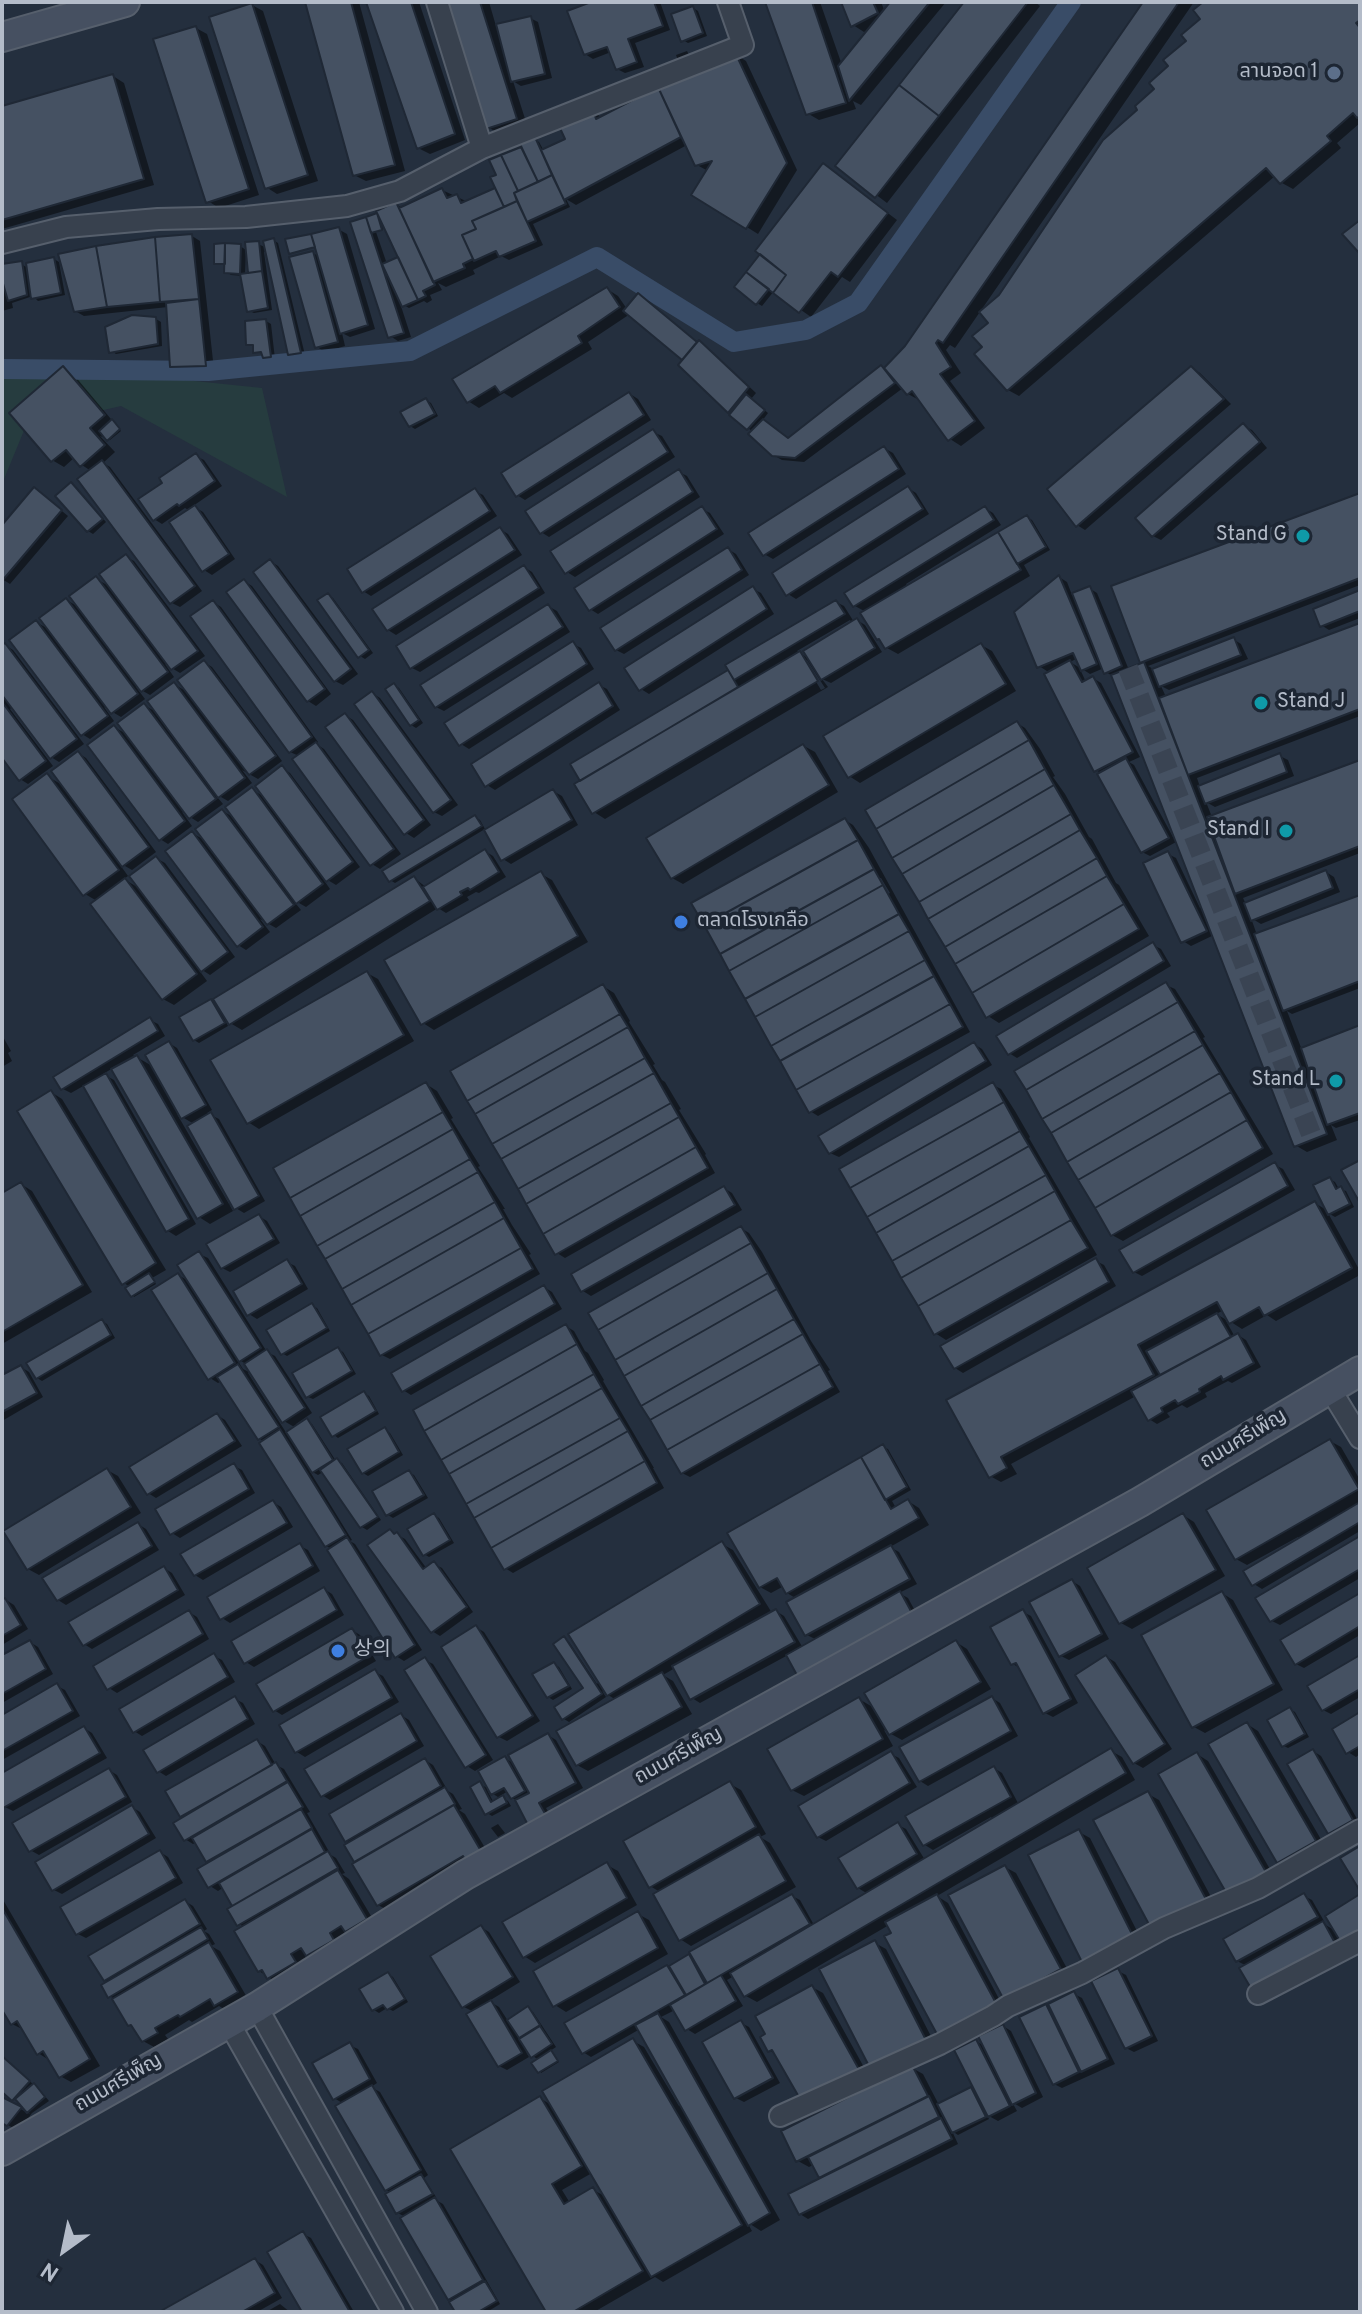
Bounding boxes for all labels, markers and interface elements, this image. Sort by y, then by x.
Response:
place label: ลานจอด 1 [1240,61,1318,85]
marker: ลานจอด 1 [1325,64,1343,82]
place label: Stand G [1216,524,1287,548]
marker: Stand G [1294,527,1312,545]
place label: Stand J [1277,691,1345,715]
marker: Stand J [1252,694,1270,712]
place label: Stand I [1207,819,1270,843]
marker: Stand I [1277,822,1295,840]
place label: ตลาดโรงเกลือ [697,910,809,934]
marker: ตลาดโรงเกลือ [672,913,690,931]
place label: Stand L [1251,1069,1320,1093]
marker: Stand L [1327,1072,1345,1090]
street label: ถนนศรีเพ็ญ [1196,1405,1292,1475]
place label: 상의 [354,1639,391,1663]
marker: 상의 [329,1642,347,1660]
street label: ถนนศรีเพ็ญ [631,1723,727,1791]
street label: ถนนศรีเพ็ญ [71,2049,167,2119]
north arrow [24,2210,104,2290]
text: N [37,2255,65,2286]

